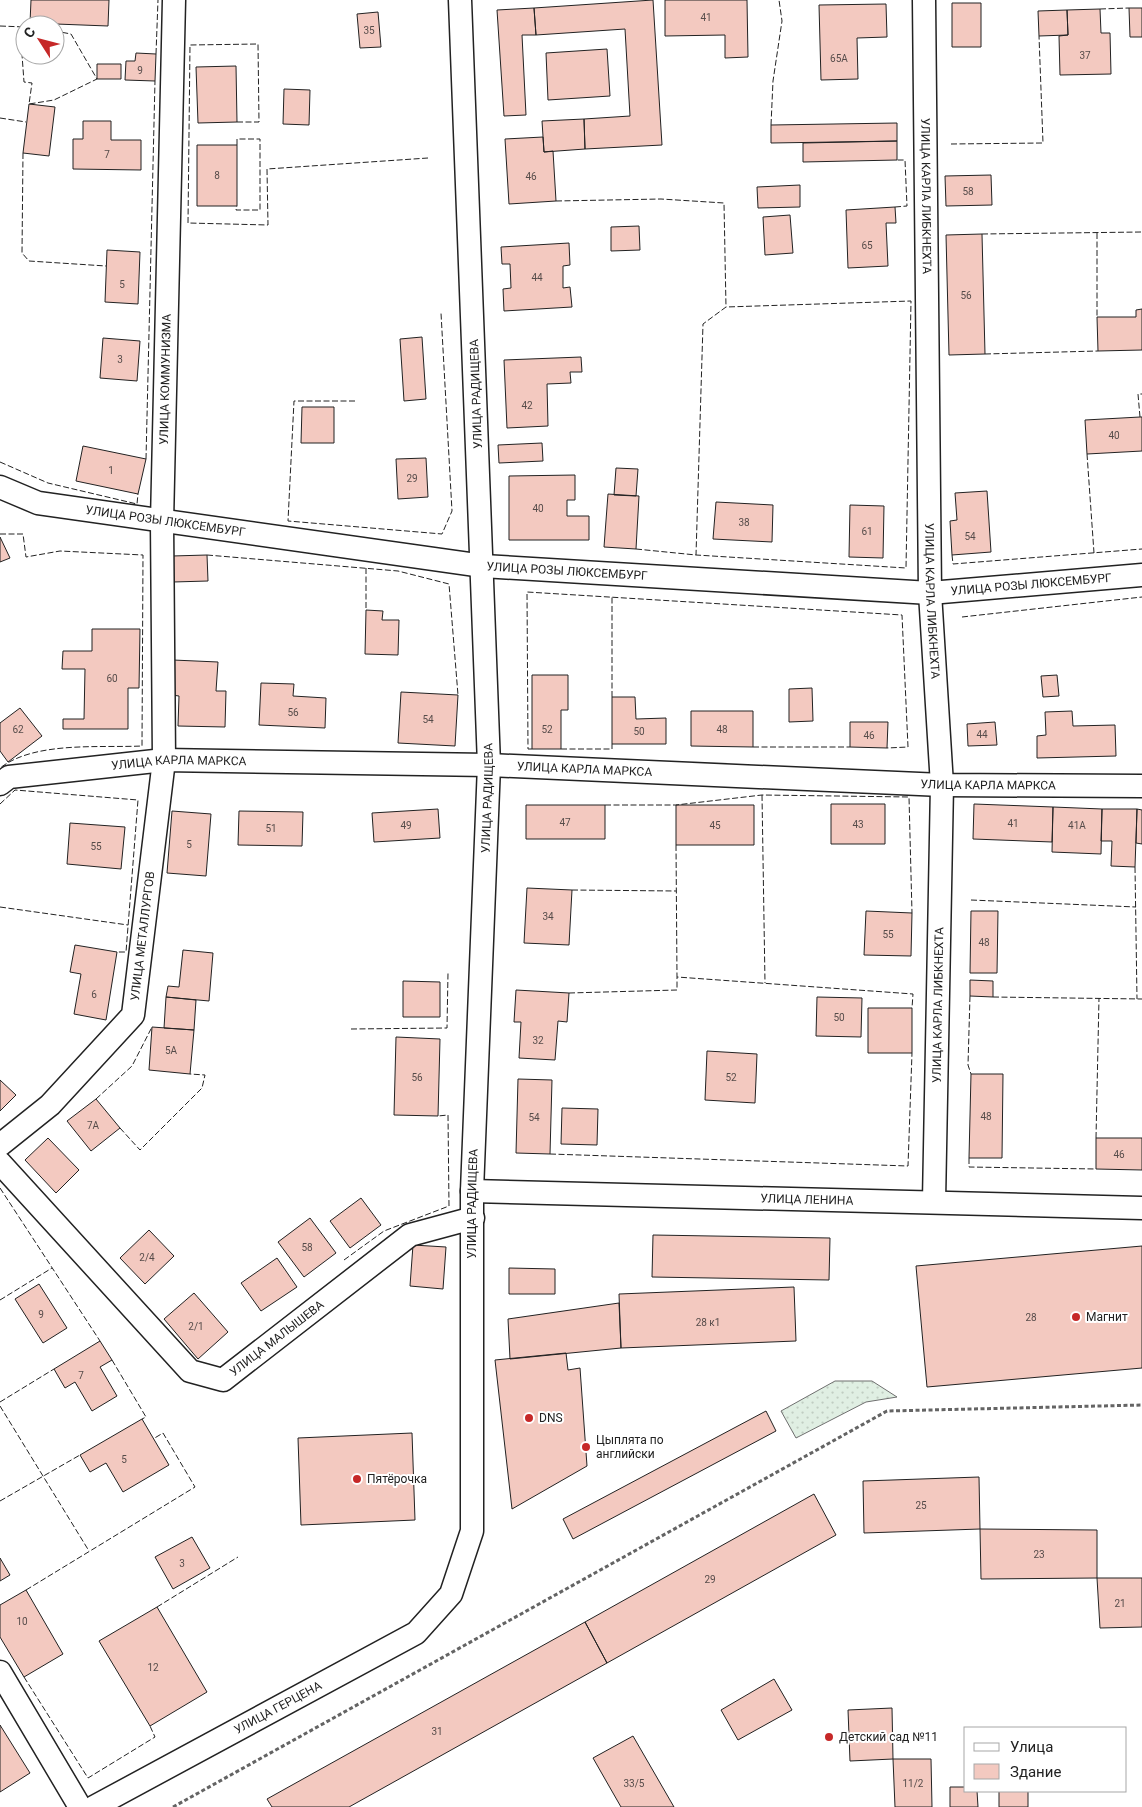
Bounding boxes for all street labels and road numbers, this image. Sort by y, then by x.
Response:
street label: УЛИЦА КАРЛА ЛИБКНЕХТА [918,118,934,274]
street label: УЛИЦА КОММУНИЗМА [157,314,174,445]
street label: УЛИЦА РАДИЩЕВА [467,339,485,449]
street label: УЛИЦА РОЗЫ ЛЮКСЕМБУРГ [85,503,247,539]
street label: УЛИЦА КАРЛА ЛИБКНЕХТА [922,523,942,679]
street label: УЛИЦА РОЗЫ ЛЮКСЕМБУРГ [486,559,649,583]
street label: УЛИЦА РОЗЫ ЛЮКСЕМБУРГ [950,571,1113,598]
street label: УЛИЦА РАДИЩЕВА [478,743,496,853]
street label: УЛИЦА КАРЛА МАРКСА [111,753,247,773]
street label: УЛИЦА КАРЛА МАРКСА [517,759,653,779]
street label: УЛИЦА КАРЛА МАРКСА [920,777,1056,793]
street label: УЛИЦА МЕТАЛЛУРГОВ [128,871,157,1002]
street label: УЛИЦА КАРЛА ЛИБКНЕХТА [930,927,946,1083]
street label: УЛИЦА РАДИЩЕВА [465,1148,481,1259]
street label: УЛИЦА ЛЕНИНА [760,1191,854,1208]
street label: УЛИЦА МАЛЫШЕВА [227,1297,327,1379]
street label: УЛИЦА ГЕРЦЕНА [232,1678,324,1737]

